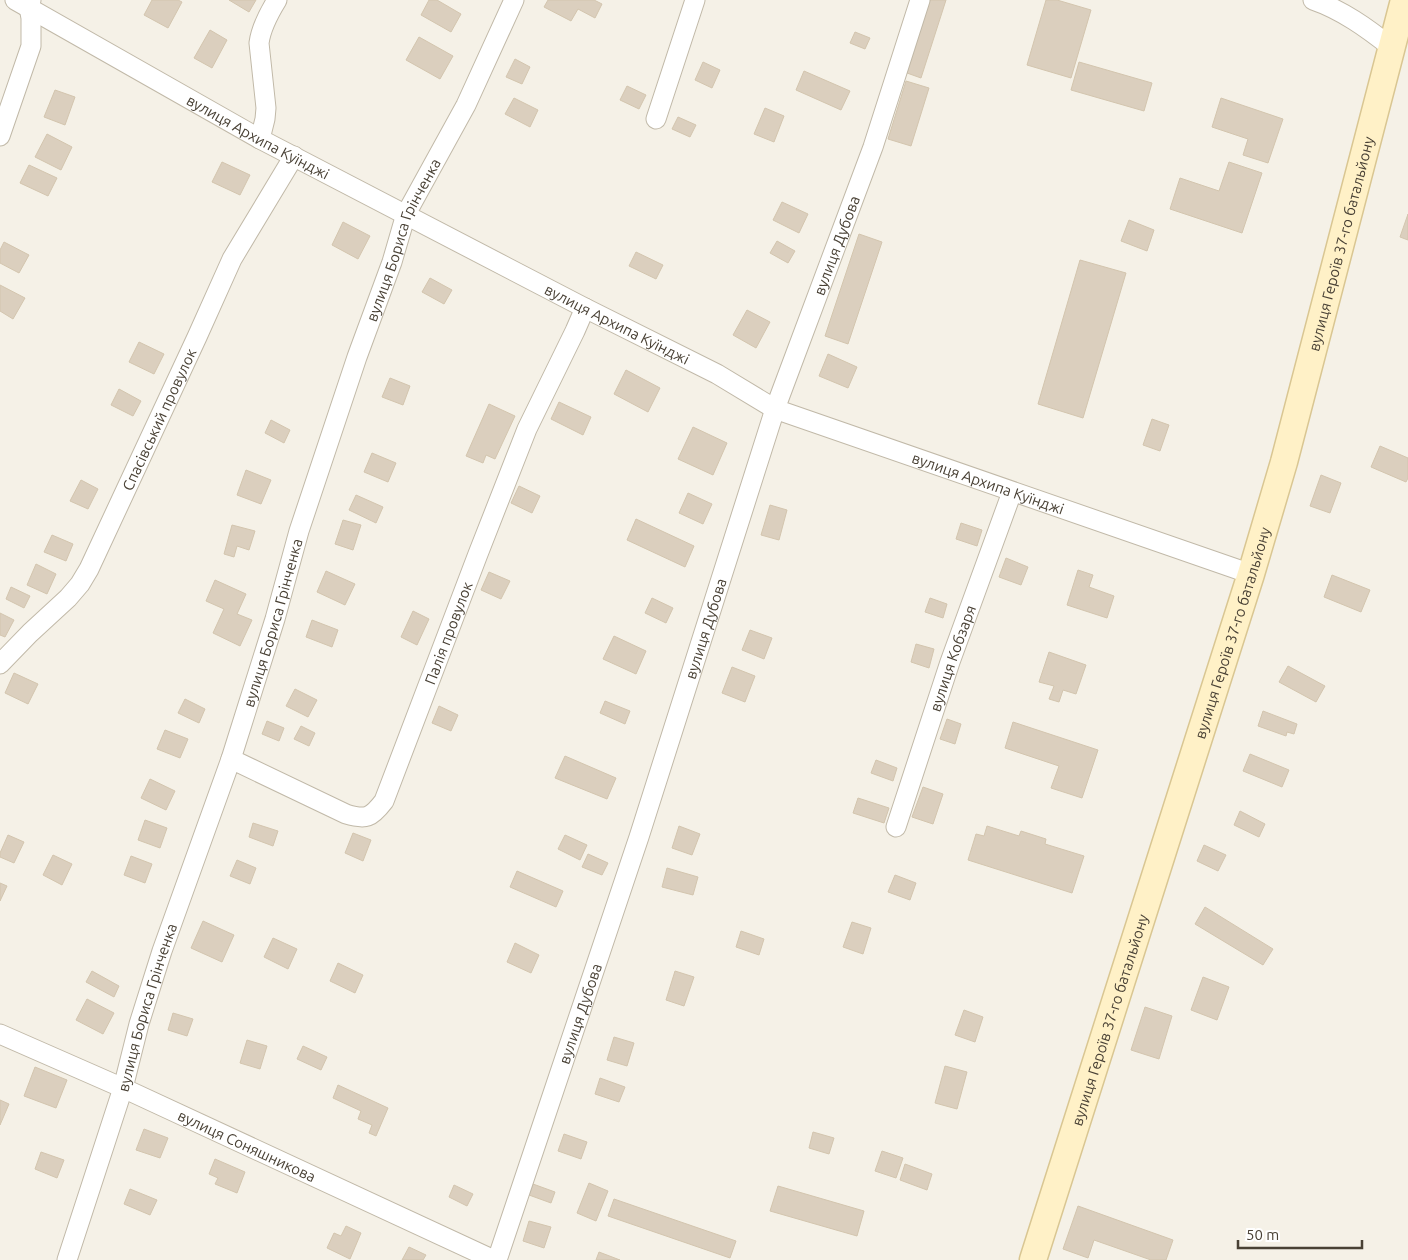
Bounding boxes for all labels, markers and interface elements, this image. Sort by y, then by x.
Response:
street label: вулиця Архипа Куїнджі [184,91,333,182]
street label: вулиця Героїв 37-го батальйону [1305,135,1377,353]
street label: вулиця Бориса Грінченка [362,155,444,324]
street label: вулиця Дубова [810,193,863,297]
street label: вулиця Архипа Куїнджі [542,280,693,367]
street label: Спасівський провулок [118,345,199,493]
street label: вулиця Архипа Куїнджі [910,449,1067,517]
street label: вулиця Героїв 37-го батальйону [1191,525,1273,741]
street label: вулиця Бориса Грінченка [239,536,305,709]
street label: вулиця Дубова [681,576,729,681]
street label: Палія провулок [421,579,475,687]
street label: вулиця Кобзаря [926,603,979,713]
street label: вулиця Героїв 37-го батальйону [1068,912,1151,1128]
street label: вулиця Бориса Грінченка [114,921,180,1093]
street label: вулиця Дубова [555,961,604,1066]
street label: вулиця Соняшникова [175,1106,319,1185]
scale bar [1238,1218,1362,1250]
text: 50 m [1246,1226,1279,1243]

